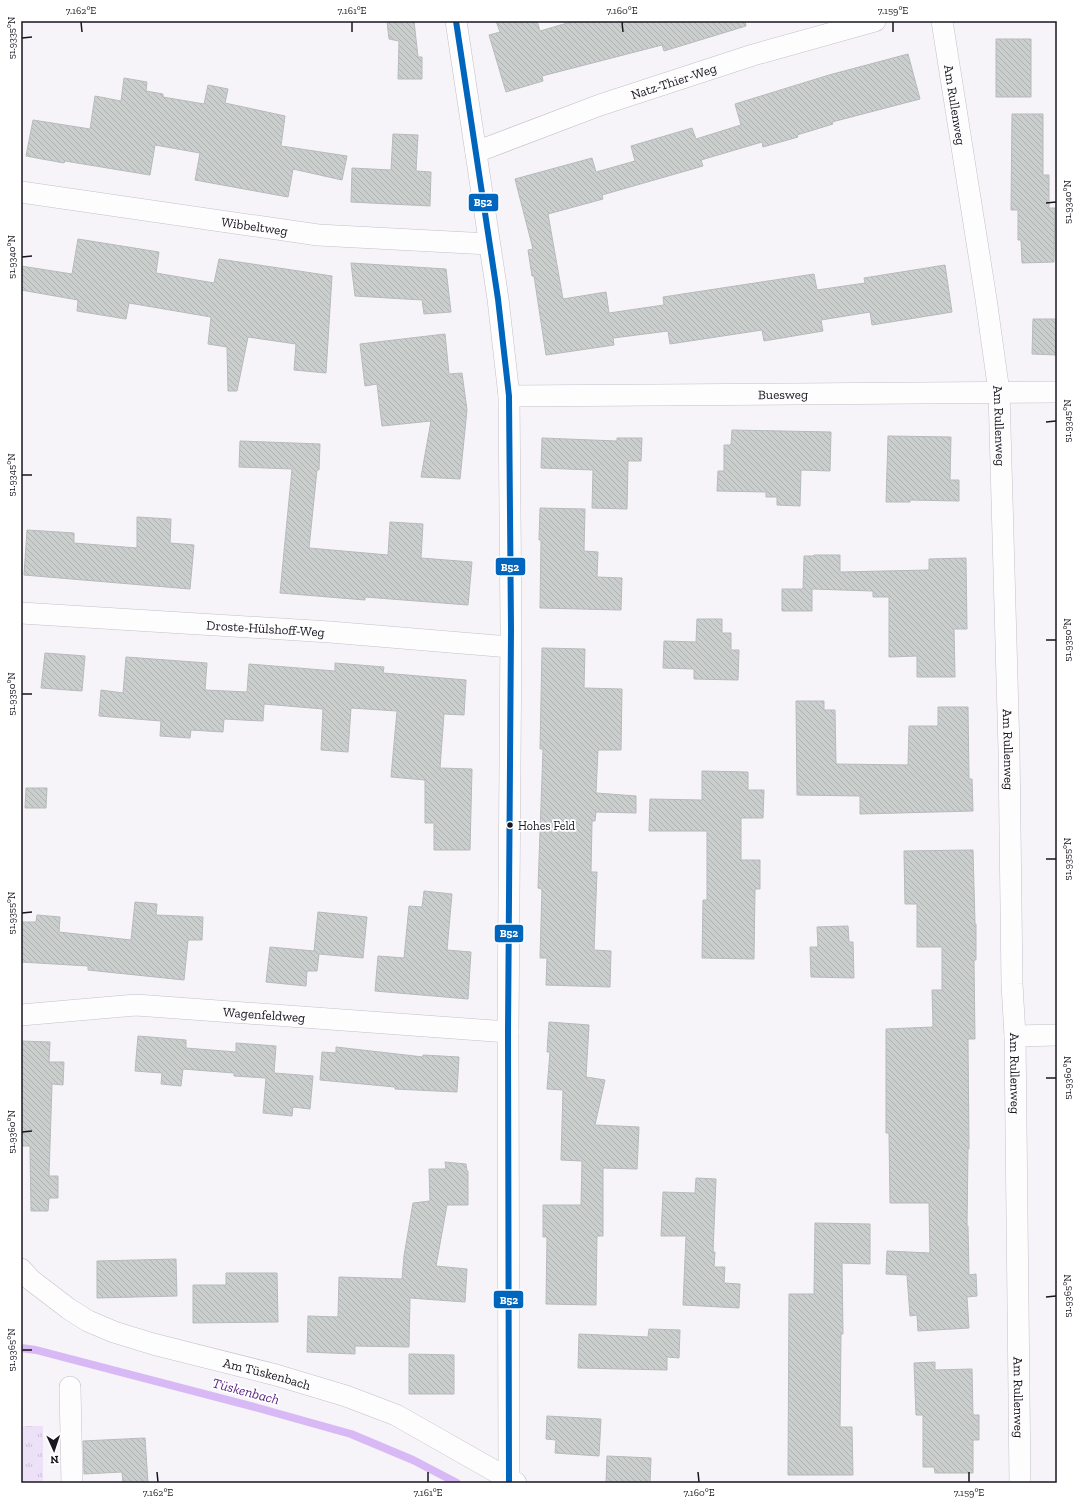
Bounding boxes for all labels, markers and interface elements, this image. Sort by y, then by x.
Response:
text: 7.162°E [66,5,96,17]
text: 7.161°E [338,5,367,17]
text: 7.160°E [606,5,638,17]
text: 7.159°E [878,5,908,17]
text: 51.9335°N [6,16,18,59]
street label: Natz-Thier-Weg [629,60,718,102]
street label: Am Rullenweg [941,64,969,146]
text: 51.9340°N [1062,180,1074,224]
line badge: B52 [468,193,499,212]
text: B52 [474,196,492,209]
street label: Wibbeltweg [220,214,289,239]
text: 51.9340°N [6,235,18,279]
street label: Am Rullenweg [990,384,1008,466]
street label: Buesweg [758,387,808,402]
text: 51.9345°N [1062,399,1074,443]
text: 51.9345°N [6,453,18,497]
line badge: B52 [495,557,526,576]
text: B52 [501,561,519,574]
street label: Droste-Hülshoff-Weg [206,617,325,640]
text: 51.9350°N [1062,618,1074,662]
text: 51.9350°N [6,672,18,716]
street label: Am Rullenweg [1000,709,1017,790]
place label: Hohes Feld [518,819,576,833]
marker: Hohes Feld [505,820,515,830]
text: 51.9355°N [1062,837,1074,880]
text: 51.9355°N [6,891,18,934]
line badge: B52 [494,924,524,943]
text: B52 [500,927,518,940]
street label: Wagenfeldweg [223,1004,306,1025]
street label: Am Rullenweg [1007,1033,1023,1114]
text: 51.9360°N [1062,1056,1074,1100]
text: 51.9360°N [6,1110,18,1154]
text: 51.9365°N [1062,1274,1074,1318]
line badge: B52 [493,1290,524,1309]
text: B52 [500,1294,518,1307]
text: 51.9365°N [6,1328,18,1372]
street label: Am Tüskenbach [222,1355,314,1393]
street label: Am Rullenweg [1011,1357,1026,1438]
water label: Tüskenbach [211,1374,281,1408]
north arrow [34,1430,74,1470]
text: N [49,1453,59,1466]
text: 7.162°E [143,1487,173,1499]
text: 7.161°E [414,1487,443,1499]
text: 7.160°E [683,1487,715,1499]
text: 7.159°E [954,1487,984,1499]

